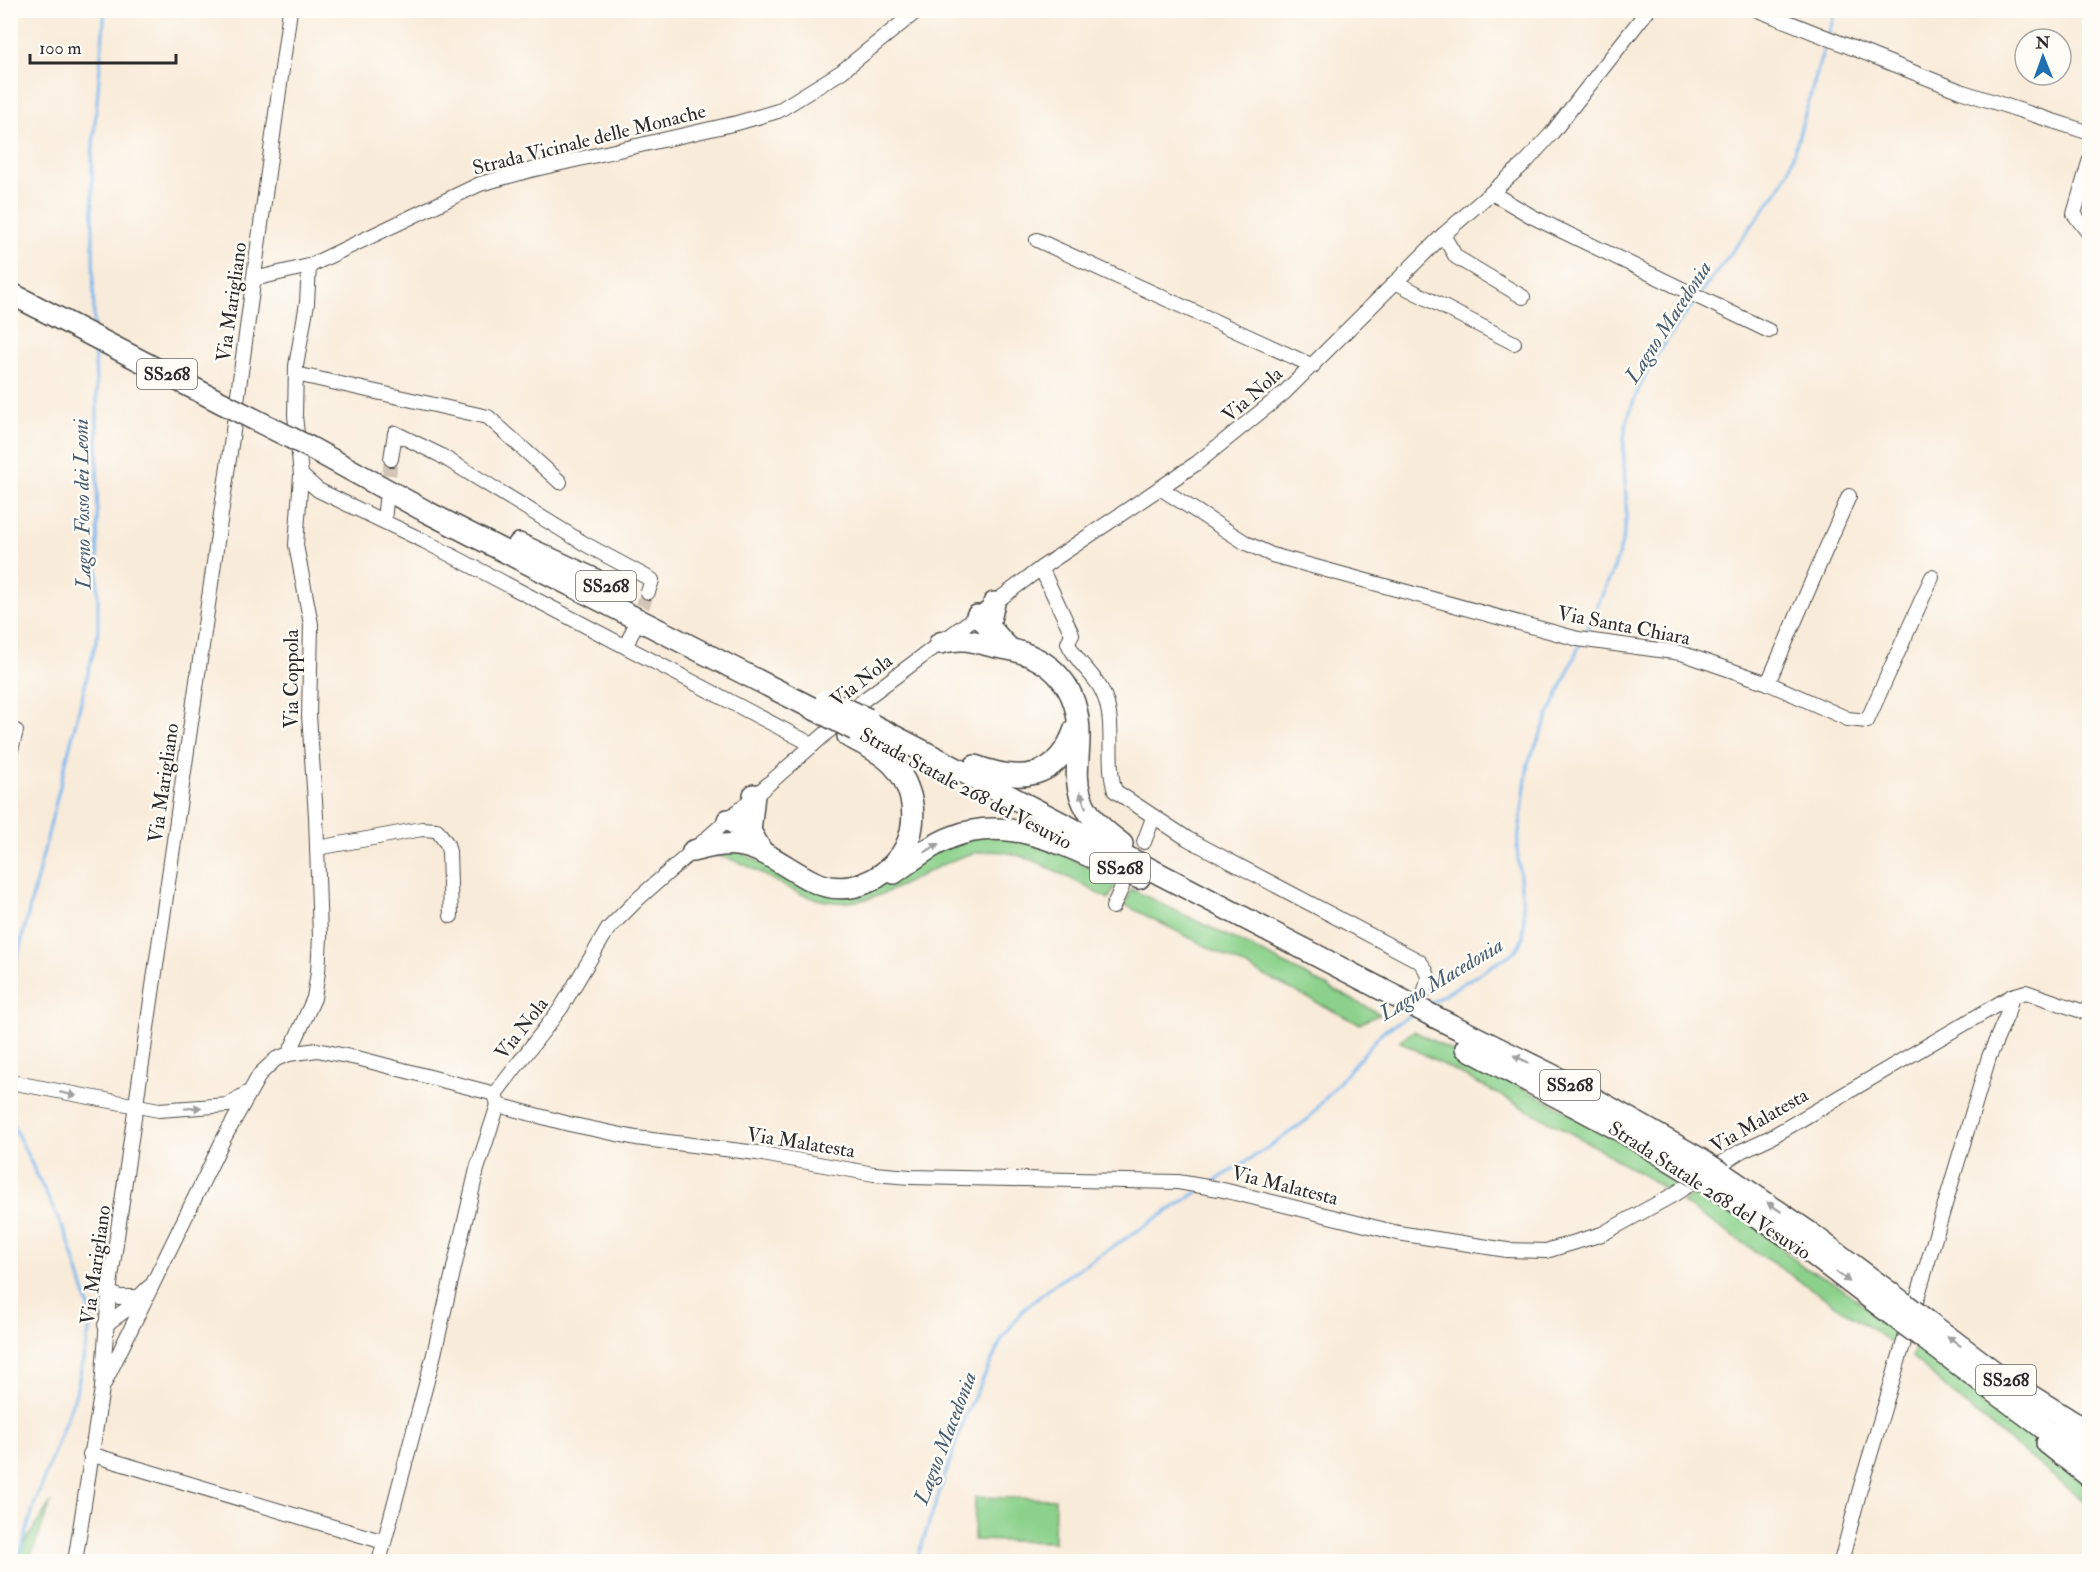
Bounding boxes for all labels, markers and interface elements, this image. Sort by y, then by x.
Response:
scale bar [30,27,176,65]
north arrow [2013,27,2073,87]
text: N [2034,33,2051,53]
text: 100 m [39,37,82,60]
street label: Strada Vicinale delle Monache [470,98,708,181]
street label: Via Marigliano [211,241,252,363]
water label: Lagno Macedonia [1618,256,1718,389]
road number: SS268 [137,359,197,389]
street label: Via Nola [1217,361,1288,427]
water label: Lagno Fosso dei Leoni [68,418,98,590]
road number: SS268 [576,571,636,601]
street label: Via Santa Chiara [1555,600,1693,651]
street label: Via Coppola [279,629,305,729]
street label: Via Nola [825,648,898,712]
street label: Via Marigliano [143,722,184,844]
street label: Strada Statale 268 del Vesuvio [855,722,1076,855]
one-way arrow [1077,790,1087,808]
one-way arrow [924,842,940,853]
road number: SS268 [1090,853,1150,883]
water label: Lagno Macedonia [1374,932,1508,1028]
street label: Via Nola [489,992,554,1064]
one-way arrow [1512,1055,1529,1064]
road number: SS268 [1540,1070,1600,1100]
street label: Via Malatesta [1706,1082,1813,1159]
one-way arrow [58,1090,77,1099]
one-way arrow [184,1103,203,1113]
street label: Strada Statale 268 del Vesuvio [1604,1116,1816,1265]
street label: Via Malatesta [745,1122,857,1163]
street label: Via Malatesta [1229,1160,1342,1211]
one-way arrow [1765,1202,1782,1213]
street label: Via Marigliano [75,1204,116,1326]
one-way arrow [1836,1271,1851,1283]
one-way arrow [1947,1336,1962,1348]
road number: SS268 [1976,1365,2036,1395]
water label: Lagno Macedonia [907,1368,983,1509]

